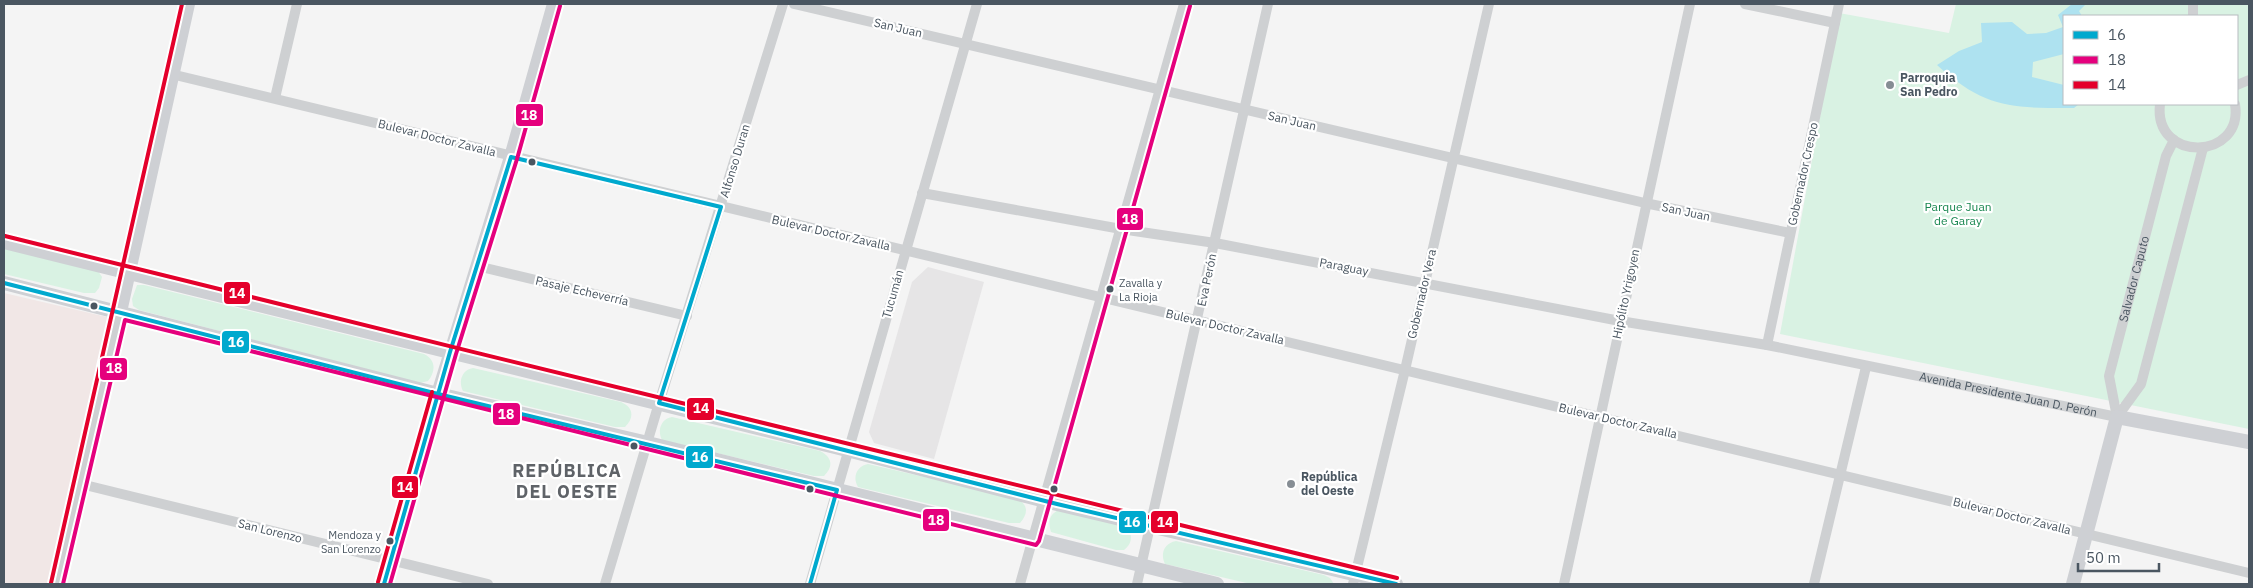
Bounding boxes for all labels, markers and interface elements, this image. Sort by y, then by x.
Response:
street label: San Juan [872,15,924,40]
legend [2063,15,2238,105]
text: 16 [2108,25,2126,44]
text: 18 [2108,50,2126,69]
place label: Parroquia San Pedro [1900,70,1958,99]
text: 14 [2108,75,2126,94]
marker: Parroquia San Pedro [1884,79,1896,91]
line badge: 18 [515,103,544,127]
text: 18 [521,106,537,124]
street label: San Juan [1266,108,1318,133]
street label: Bulevar Doctor Zavalla [377,116,498,160]
street label: Gobernador Crespo [1784,121,1821,227]
street label: Alfonso Duran [716,122,753,199]
unlabelled marker [527,157,537,167]
street label: San Juan [1660,199,1712,224]
park label: Parque Juan de Garay [1924,199,1992,228]
line badge: 18 [1116,207,1144,231]
text: 18 [1122,210,1138,228]
street label: Bulevar Doctor Zavalla [770,212,892,254]
street label: Salvador Caputo [2115,234,2152,323]
street label: Gobernador Vera [1404,247,1439,340]
street label: Hipólito Yrigoyen [1609,248,1642,340]
street label: Eva Perón [1194,252,1219,308]
street label: Paraguay [1318,254,1370,279]
street label: Tucumán [878,268,907,320]
street label: Pasaje Echeverría [534,273,631,309]
place label: Zavalla y La Rioja [1119,276,1163,304]
line badge: 14 [223,281,251,305]
text: 14 [229,284,245,302]
marker: Zavalla y La Rioja [1105,284,1115,294]
unlabelled marker [89,301,99,311]
street label: Bulevar Doctor Zavalla [1164,306,1286,348]
line badge: 16 [221,330,250,354]
text: 16 [228,333,244,351]
line badge: 18 [99,357,128,381]
text: 18 [106,359,122,377]
street label: Avenida Presidente Juan D. Perón [1918,369,2099,420]
line badge: 14 [686,397,715,421]
text: 14 [693,399,709,417]
street label: Bulevar Doctor Zavalla [1557,400,1679,442]
line badge: 18 [492,402,521,426]
text: 18 [498,405,514,423]
unlabelled marker [629,441,639,451]
line badge: 16 [685,445,714,469]
text: 16 [692,448,708,466]
district label: REPÚBLICA DEL OESTE [512,458,622,503]
place label: República del Oeste [1301,469,1358,498]
line badge: 14 [391,475,419,499]
text: 14 [397,478,413,496]
marker: República del Oeste [1285,478,1297,490]
unlabelled marker [805,484,815,494]
unlabelled marker [1049,484,1059,494]
street label: Bulevar Doctor Zavalla [1952,494,2073,538]
line badge: 18 [922,508,950,532]
line badge: 16 [1118,510,1147,534]
line badge: 14 [1150,510,1179,534]
text: 18 [928,511,944,529]
text: 16 [1124,513,1140,531]
text: 14 [1157,513,1173,531]
street label: San Lorenzo [236,515,304,546]
place label: Mendoza y San Lorenzo [321,528,381,556]
marker: Mendoza y San Lorenzo [385,536,395,546]
scale bar [2078,540,2159,572]
text: 50 m [2086,548,2121,567]

